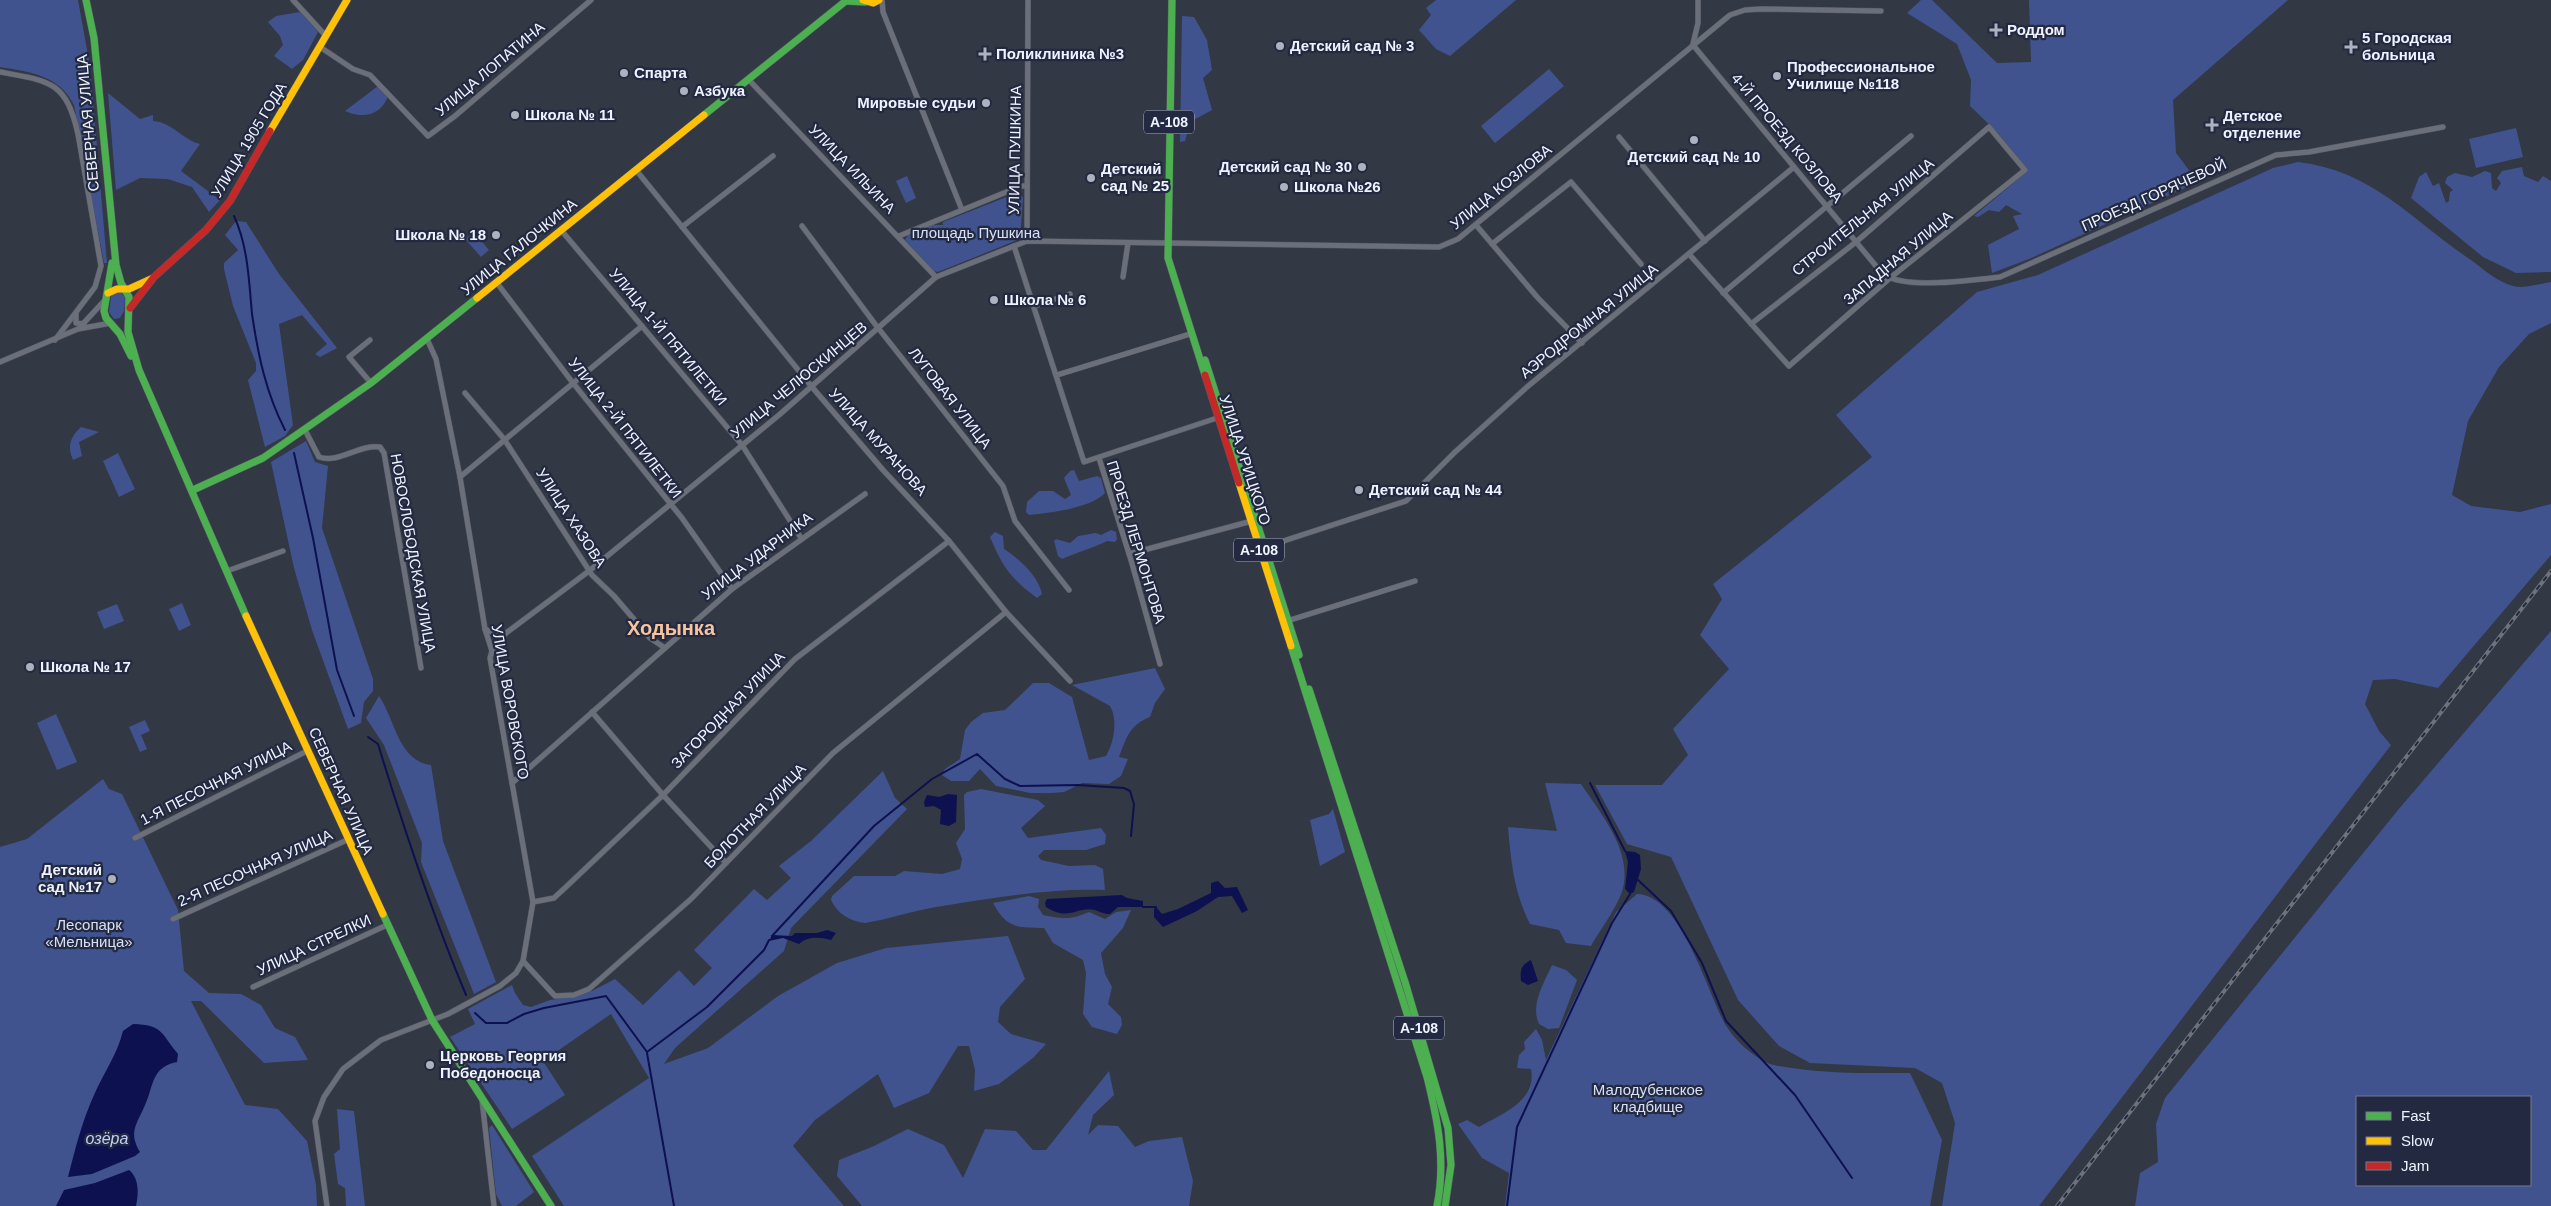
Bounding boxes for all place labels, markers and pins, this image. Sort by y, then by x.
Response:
place label: Роддом [2007,21,2065,38]
marker: Роддом [1989,23,2003,37]
place label: 5 Городская больница [2362,29,2452,63]
place label: Детский сад № 3 [1290,37,1414,54]
marker: Детский сад № 3 [1274,40,1286,52]
marker: 5 Городская больница [2344,40,2358,54]
place label: Поликлиника №3 [996,45,1124,62]
marker: Поликлиника №3 [978,47,992,61]
place label: Профессиональное Училище №118 [1787,58,1935,92]
place label: Спарта [634,64,688,81]
marker: Спарта [618,67,630,79]
marker: Профессиональное Училище №118 [1771,70,1783,82]
place label: Азбука [694,82,746,99]
marker: Азбука [678,85,690,97]
place label: Мировые судьи [857,94,976,111]
marker: Мировые судьи [980,97,992,109]
place label: Школа № 11 [525,106,615,123]
place label: Детское отделение [2223,107,2301,141]
marker: Школа № 11 [509,109,521,121]
marker: Детское отделение [2205,118,2219,132]
marker: Детский сад № 10 [1688,134,1700,146]
place label: Детский сад № 10 [1628,148,1760,165]
place label: Детский сад № 30 [1219,158,1352,175]
place label: Детский сад № 25 [1101,160,1169,194]
marker: Детский сад № 30 [1356,161,1368,173]
marker: Детский сад № 25 [1085,172,1097,184]
place label: Школа №26 [1294,178,1381,195]
marker: Школа №26 [1278,181,1290,193]
place label: Школа № 18 [395,226,486,243]
marker: Школа № 18 [490,229,502,241]
place label: Школа № 6 [1004,291,1086,308]
marker: Школа № 6 [988,294,1000,306]
place label: Детский сад № 44 [1369,481,1502,498]
marker: Детский сад № 44 [1353,484,1365,496]
place label: Школа № 17 [40,658,131,675]
marker: Школа № 17 [24,661,36,673]
place label: Детский сад №17 [38,861,102,895]
marker: Детский сад №17 [106,873,118,885]
place label: Церковь Георгия Победоносца [440,1047,566,1081]
marker: Церковь Георгия Победоносца [424,1059,436,1071]

